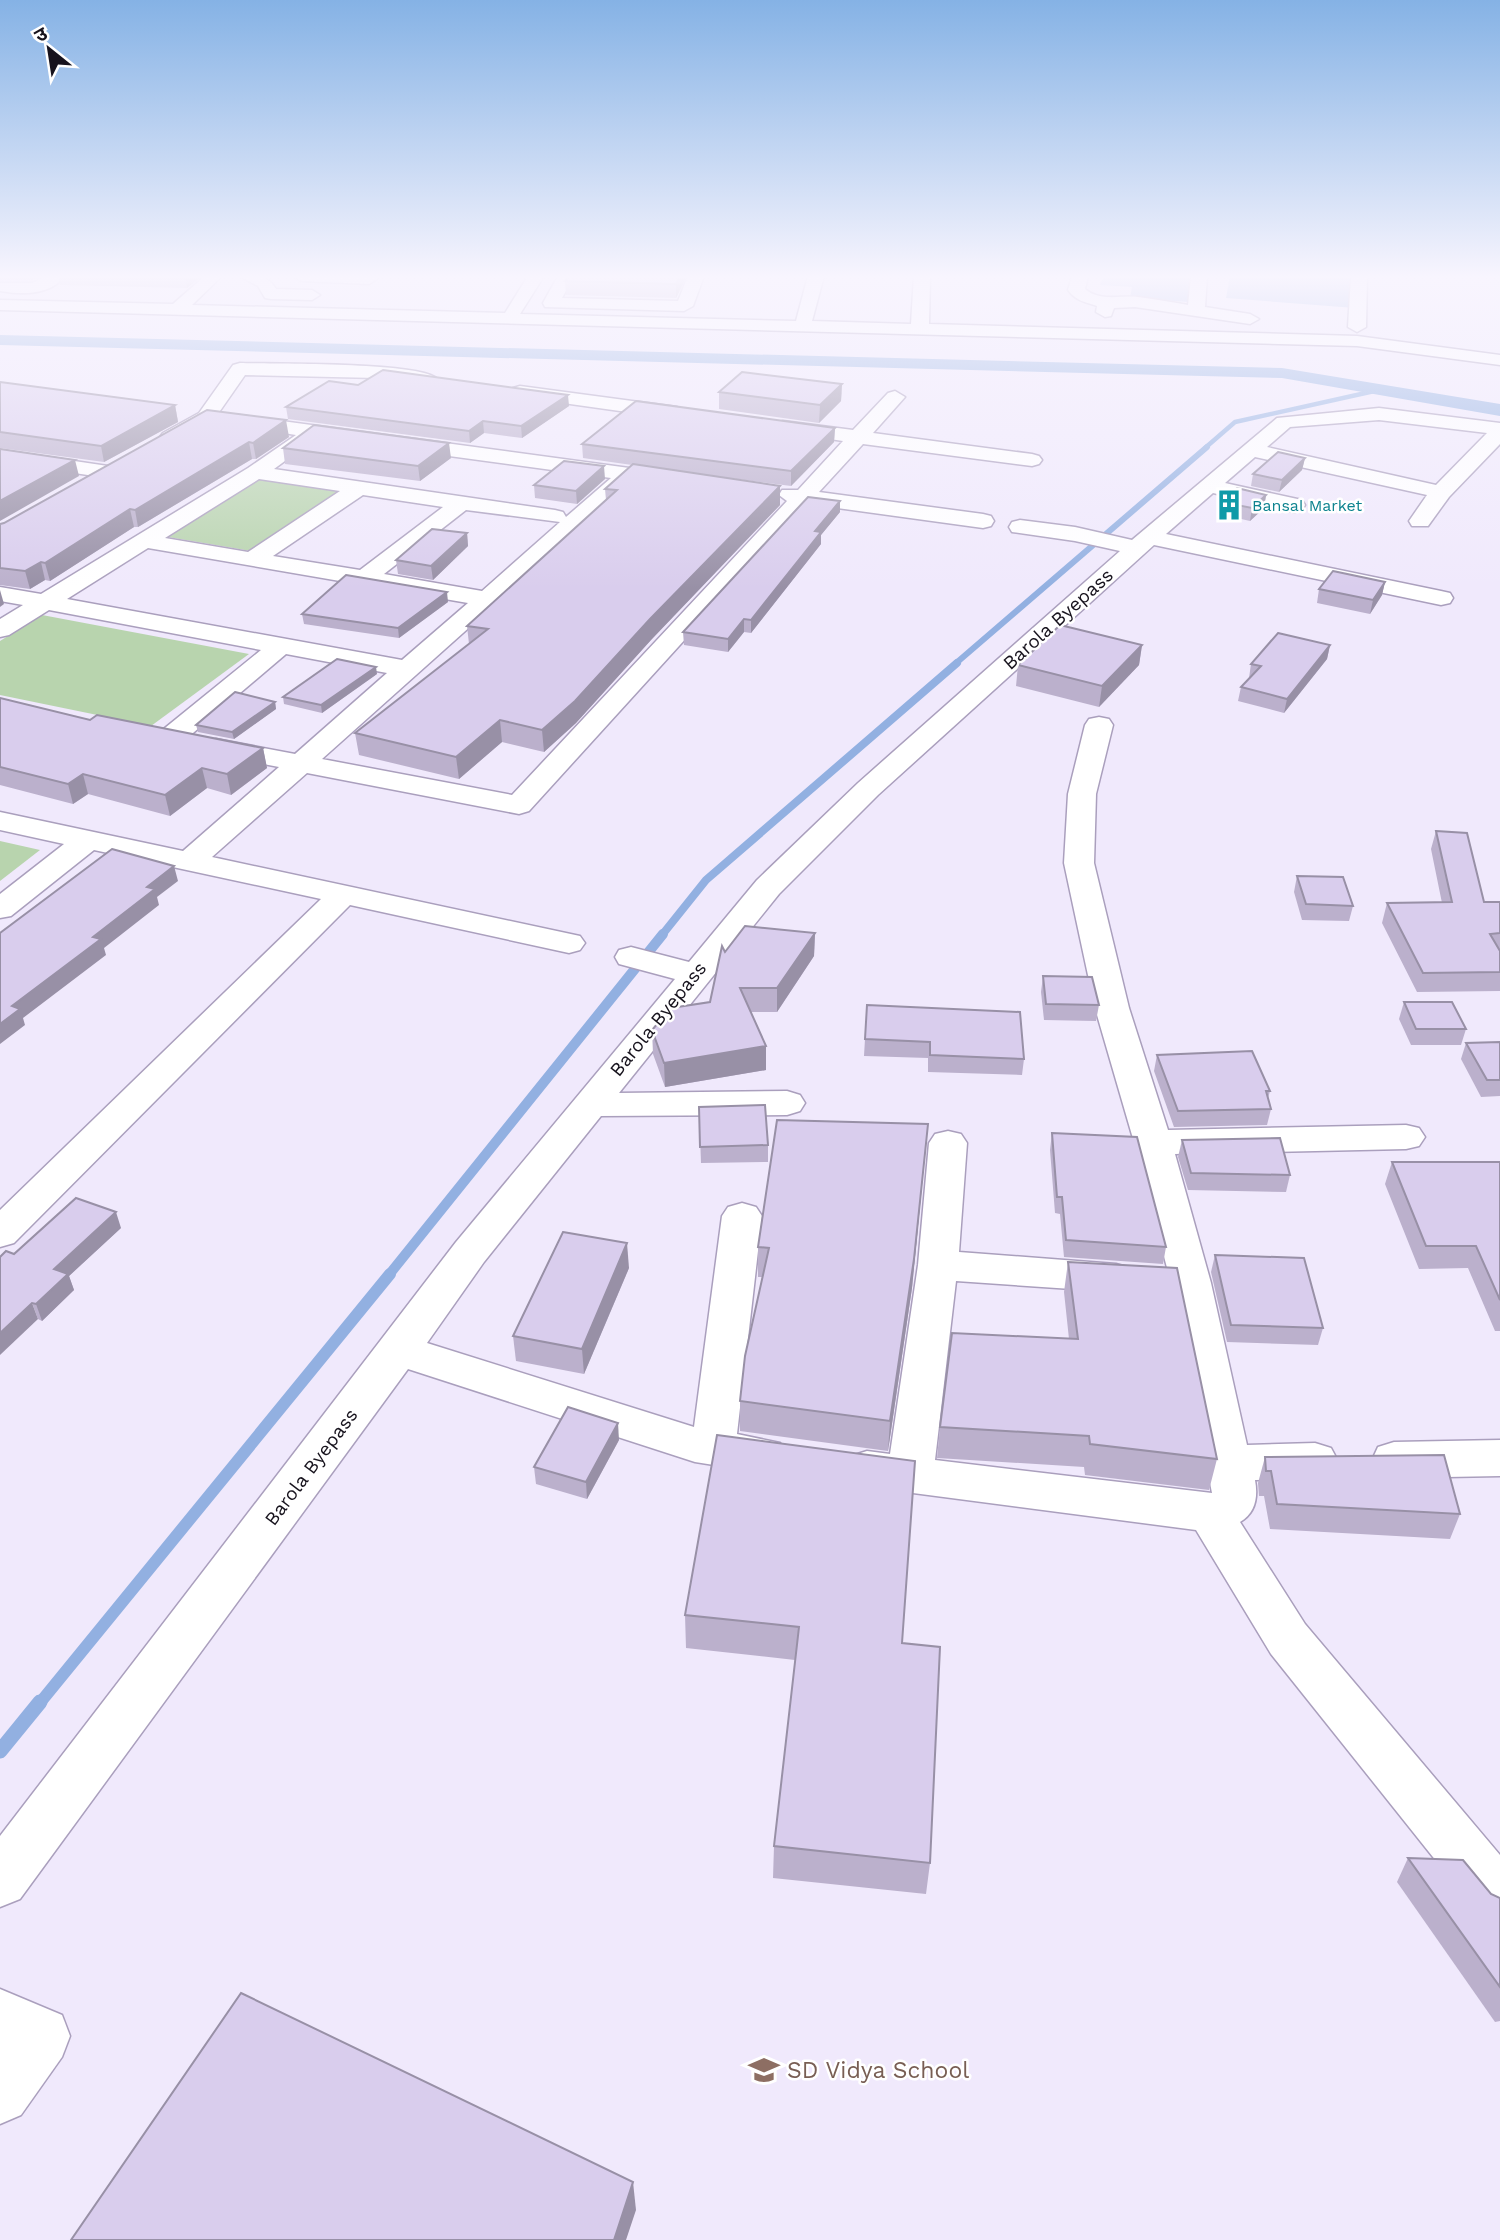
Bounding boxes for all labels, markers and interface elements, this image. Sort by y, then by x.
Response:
north arrow [14,14,84,84]
text: उ [30,22,52,47]
building icon: Bansal Market [1212,488,1246,522]
place label: Bansal Market [1252,496,1363,515]
street label: Barola Byepass [998,563,1118,675]
street label: Barola Byepass [605,957,711,1081]
street label: Barola Byepass [260,1404,362,1530]
school or university icon: SD Vidya School [747,2053,781,2087]
place label: SD Vidya School [787,2057,969,2084]

